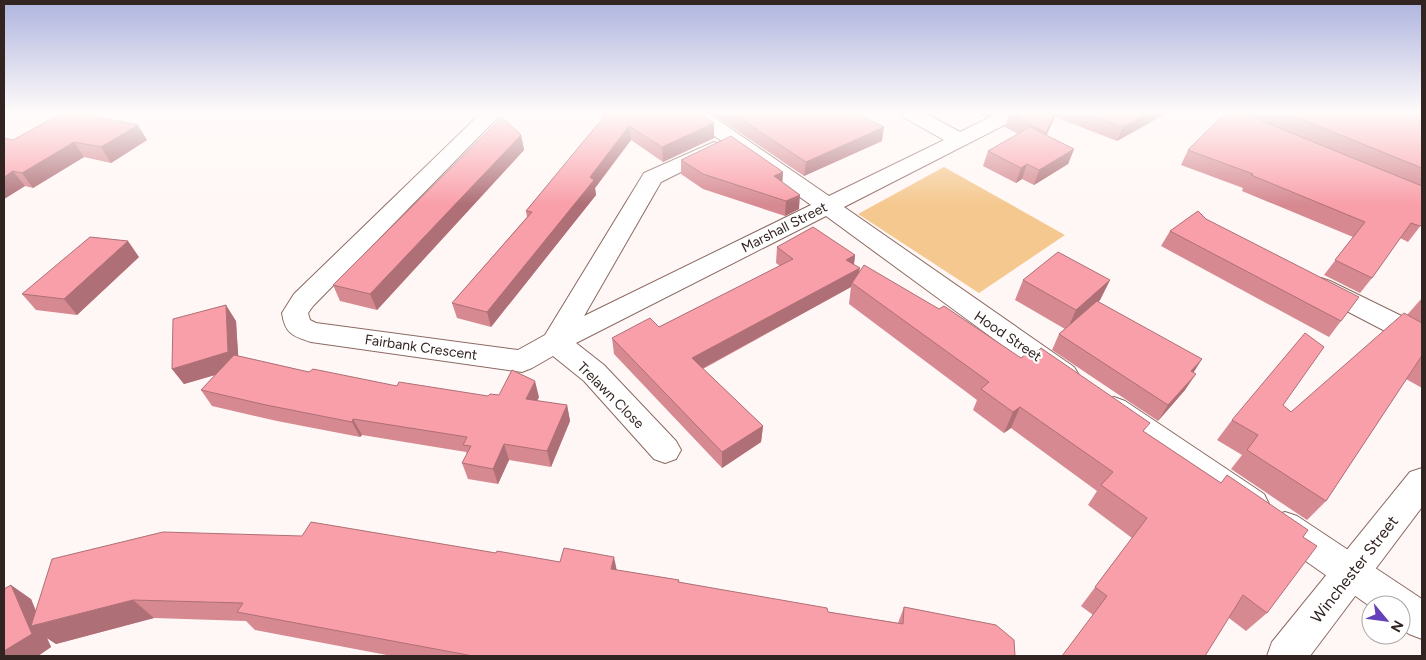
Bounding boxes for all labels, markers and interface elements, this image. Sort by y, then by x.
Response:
street label: Marshall Street [738,199,830,256]
street label: Hood Street [971,308,1045,365]
street label: Fairbank Crescent [364,331,478,364]
street label: Trelawn Close [574,358,648,432]
street label: Winchester Street [1307,512,1402,627]
north arrow [1361,595,1411,645]
text: N [1387,617,1407,635]

